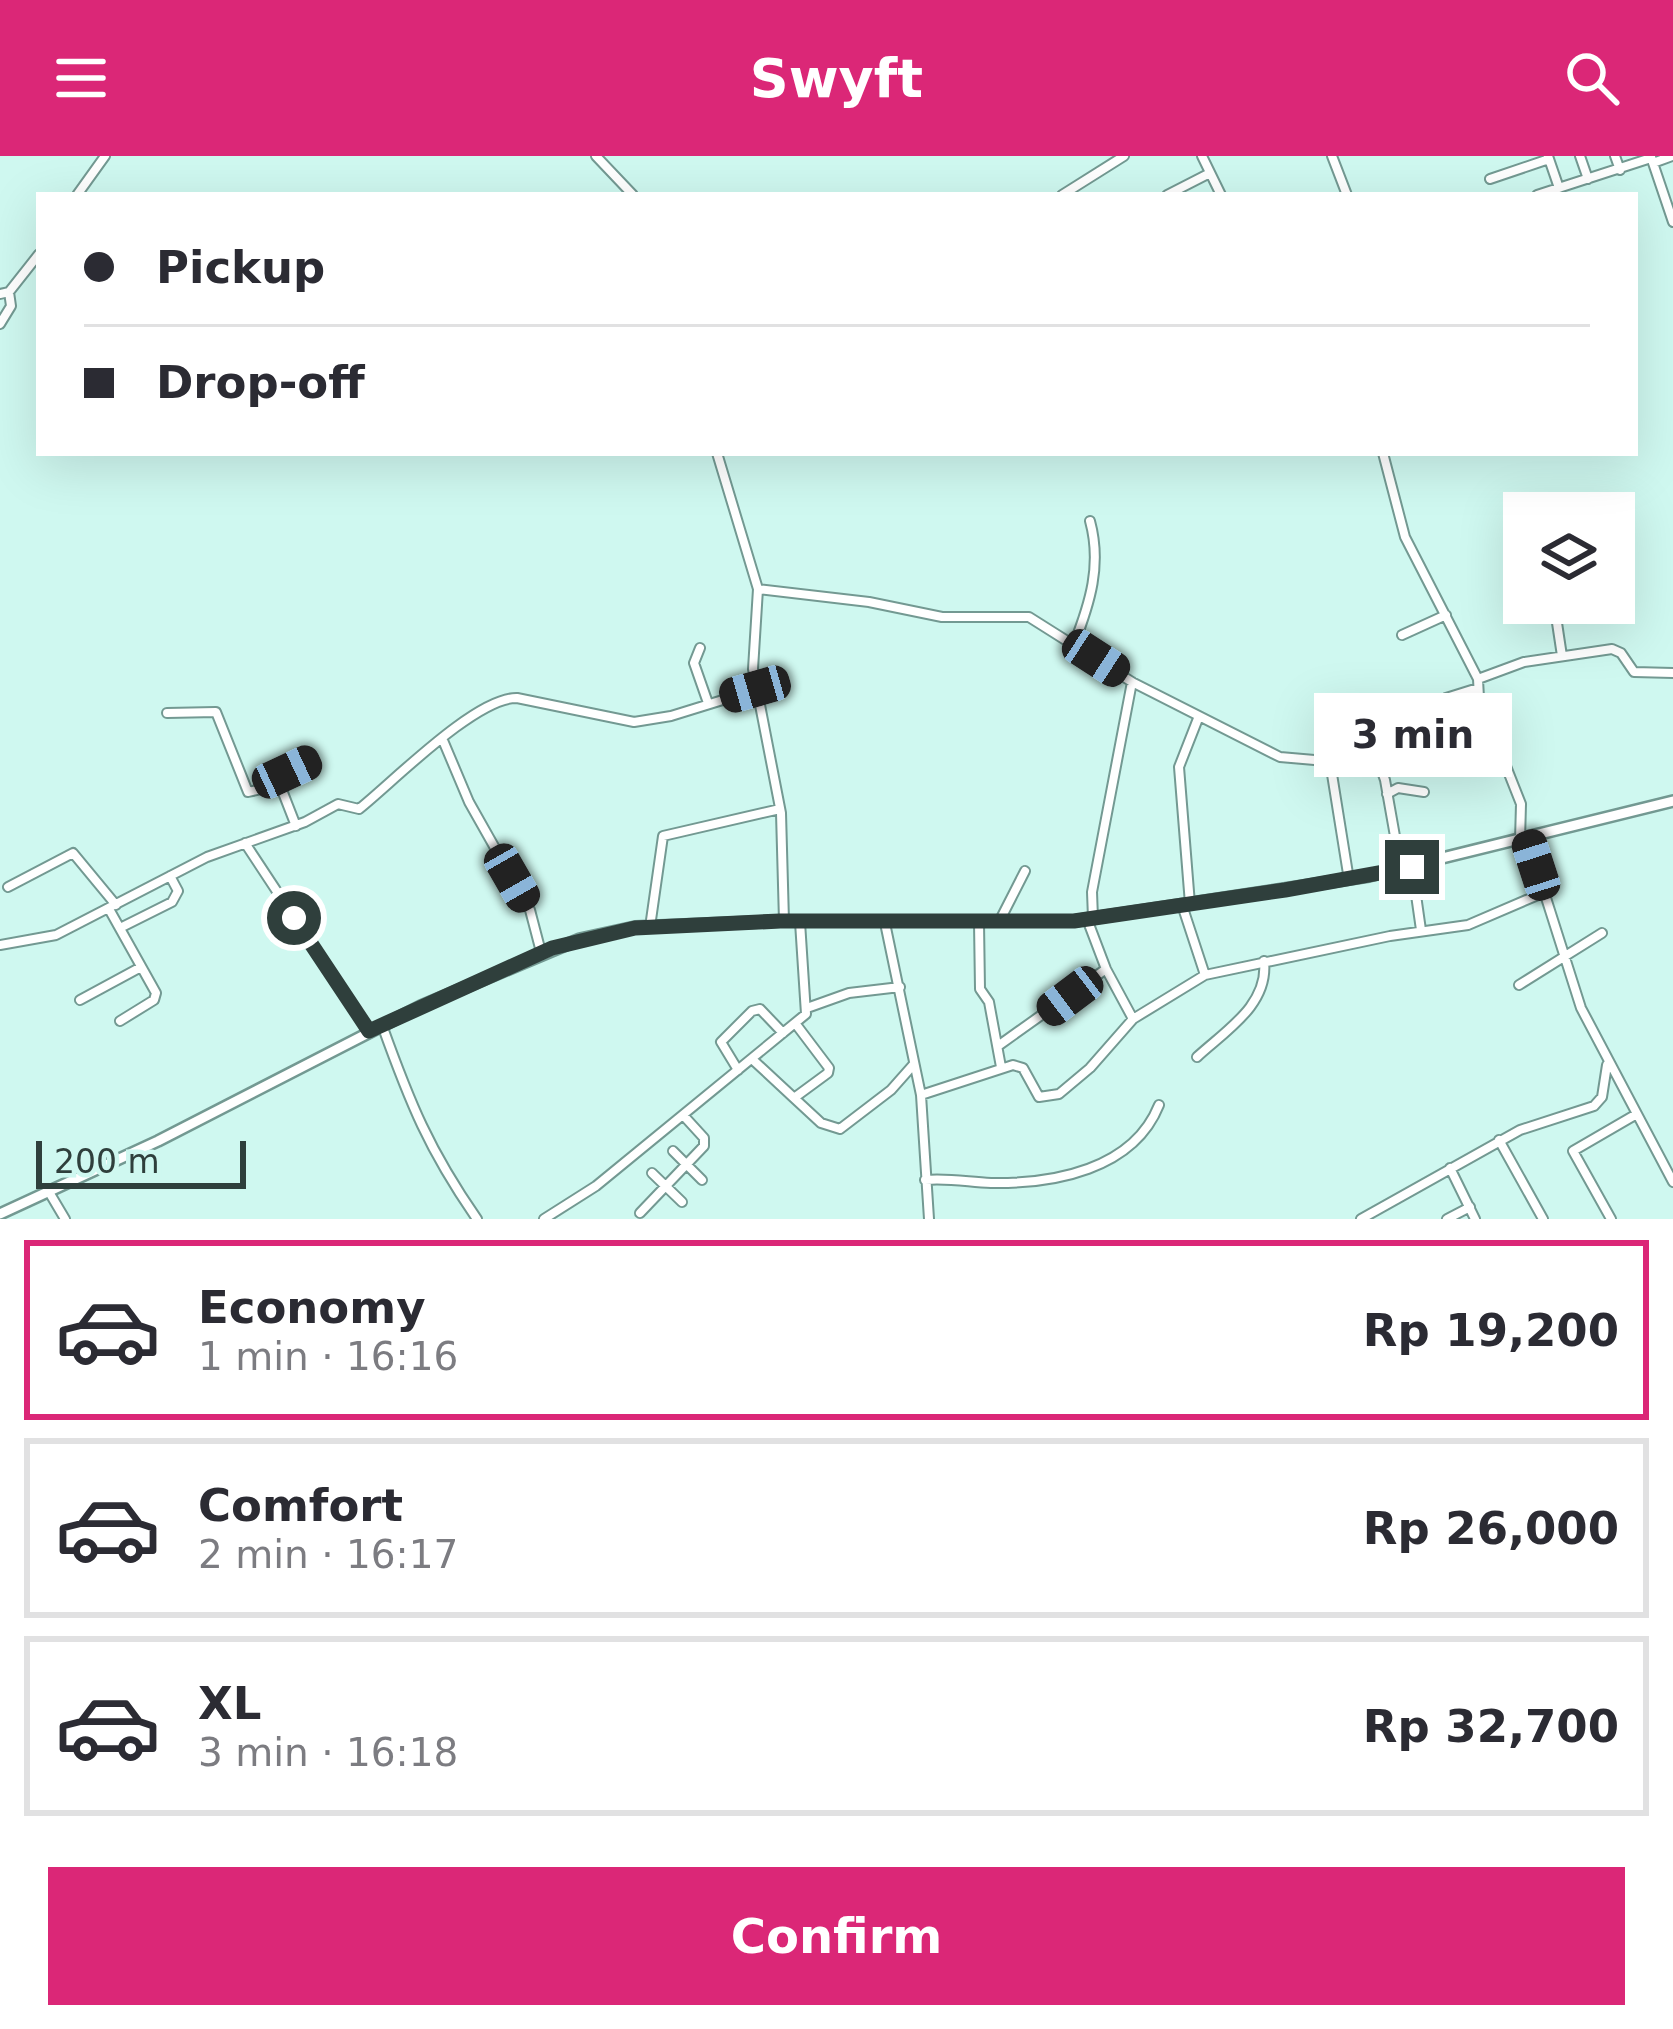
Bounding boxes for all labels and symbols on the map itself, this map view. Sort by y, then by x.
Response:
car [1056,623,1136,693]
car [715,662,795,716]
callout: 3 min [1313,693,1511,777]
car [247,740,327,804]
car [1508,825,1564,905]
car [478,838,546,918]
route end [1385,840,1439,894]
route start [267,891,321,945]
car [1030,960,1110,1032]
scale bar [36,1135,246,1188]

